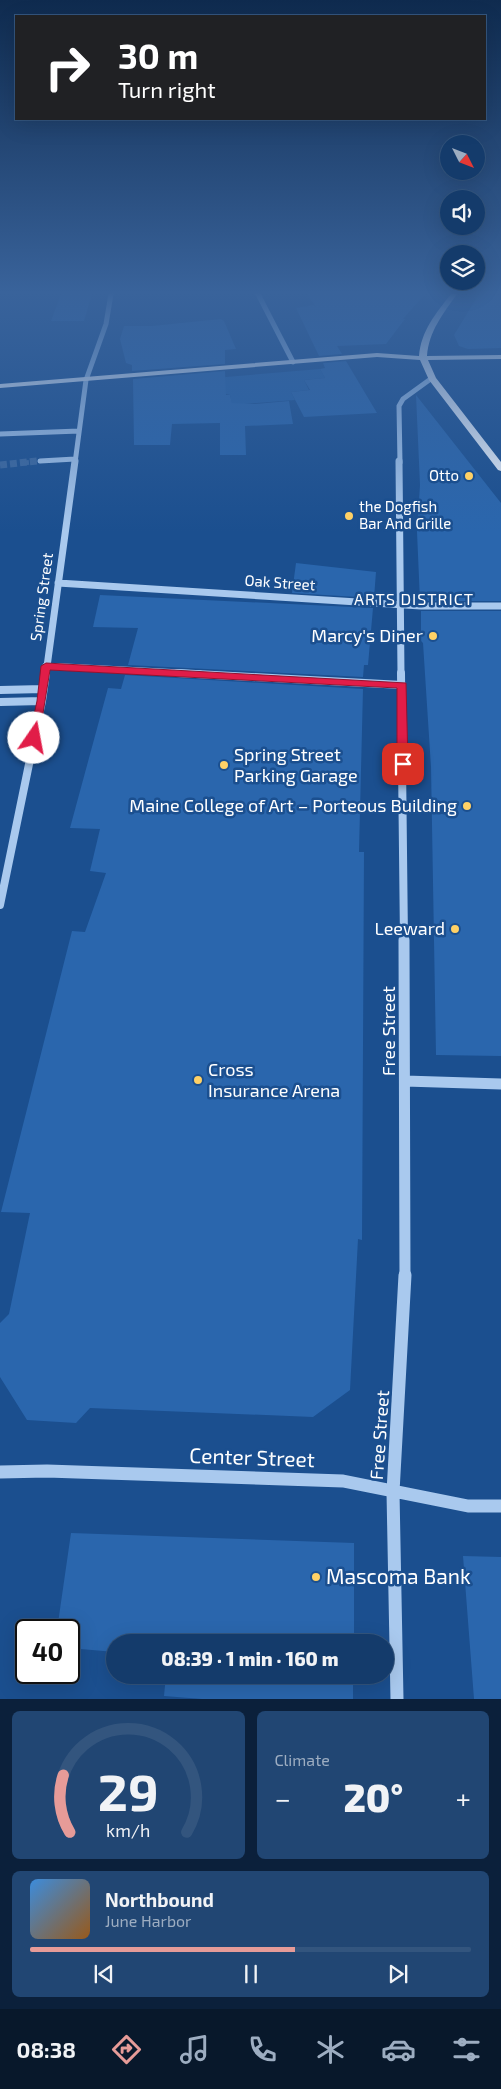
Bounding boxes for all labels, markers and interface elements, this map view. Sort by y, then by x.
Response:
text: 30 m [118,34,198,76]
icon: right [35,35,100,100]
text: Turn right [118,76,216,102]
north arrow [440,135,485,180]
map controls [440,135,485,290]
button: sound [440,190,485,235]
button: layers [440,245,485,290]
place label: Otto [429,466,459,484]
marker: Otto [463,470,475,482]
place label: the Dogfish Bar And Grille [359,497,451,532]
marker: the Dogfish Bar And Grille [343,510,355,522]
street label: Spring Street [26,551,56,642]
street label: Oak Street [244,571,316,593]
district label: ARTS DISTRICT [354,589,474,608]
place label: Marcy's Diner [311,624,423,646]
marker: Marcy's Diner [427,630,439,642]
position arrow [7,711,59,763]
place label: Spring Street Parking Garage [234,743,358,786]
pin [382,743,424,785]
icon: arrive [389,750,417,778]
marker: Spring Street Parking Garage [218,759,230,771]
place label: Maine College of Art – Porteous Building [129,794,457,816]
marker: Maine College of Art – Porteous Building [461,800,473,812]
place label: Leeward [374,917,445,939]
marker: Leeward [449,923,461,935]
street label: Free Street [377,986,399,1076]
place label: Cross Insurance Arena [208,1058,340,1101]
marker: Cross Insurance Arena [192,1074,204,1086]
street label: Free Street [365,1389,393,1480]
street label: Center Street [189,1442,315,1471]
place label: Mascoma Bank [326,1563,471,1588]
marker: Mascoma Bank [310,1571,322,1583]
speed limit sign: 40 [15,1619,80,1684]
text: 08:39 · 1 min · 160 m [161,1647,339,1670]
text: Climate [275,1750,330,1769]
text: 29 [98,1759,159,1821]
text: 20° [343,1774,403,1820]
text: − [275,1781,291,1815]
text: + [456,1781,471,1815]
text: km/h [106,1819,150,1841]
text: Northbound [105,1888,214,1911]
text: June Harbor [105,1911,192,1930]
icon: previous [90,1960,118,1988]
icon: pause [237,1960,265,1988]
icon: next [384,1960,412,1988]
icon: directions [109,2032,144,2067]
icon: music [177,2032,212,2067]
icon: phone [245,2032,280,2067]
icon: climate [313,2032,348,2067]
icon: car [381,2032,416,2067]
icon: filters [449,2032,484,2067]
text: 08:38 [17,2036,76,2062]

